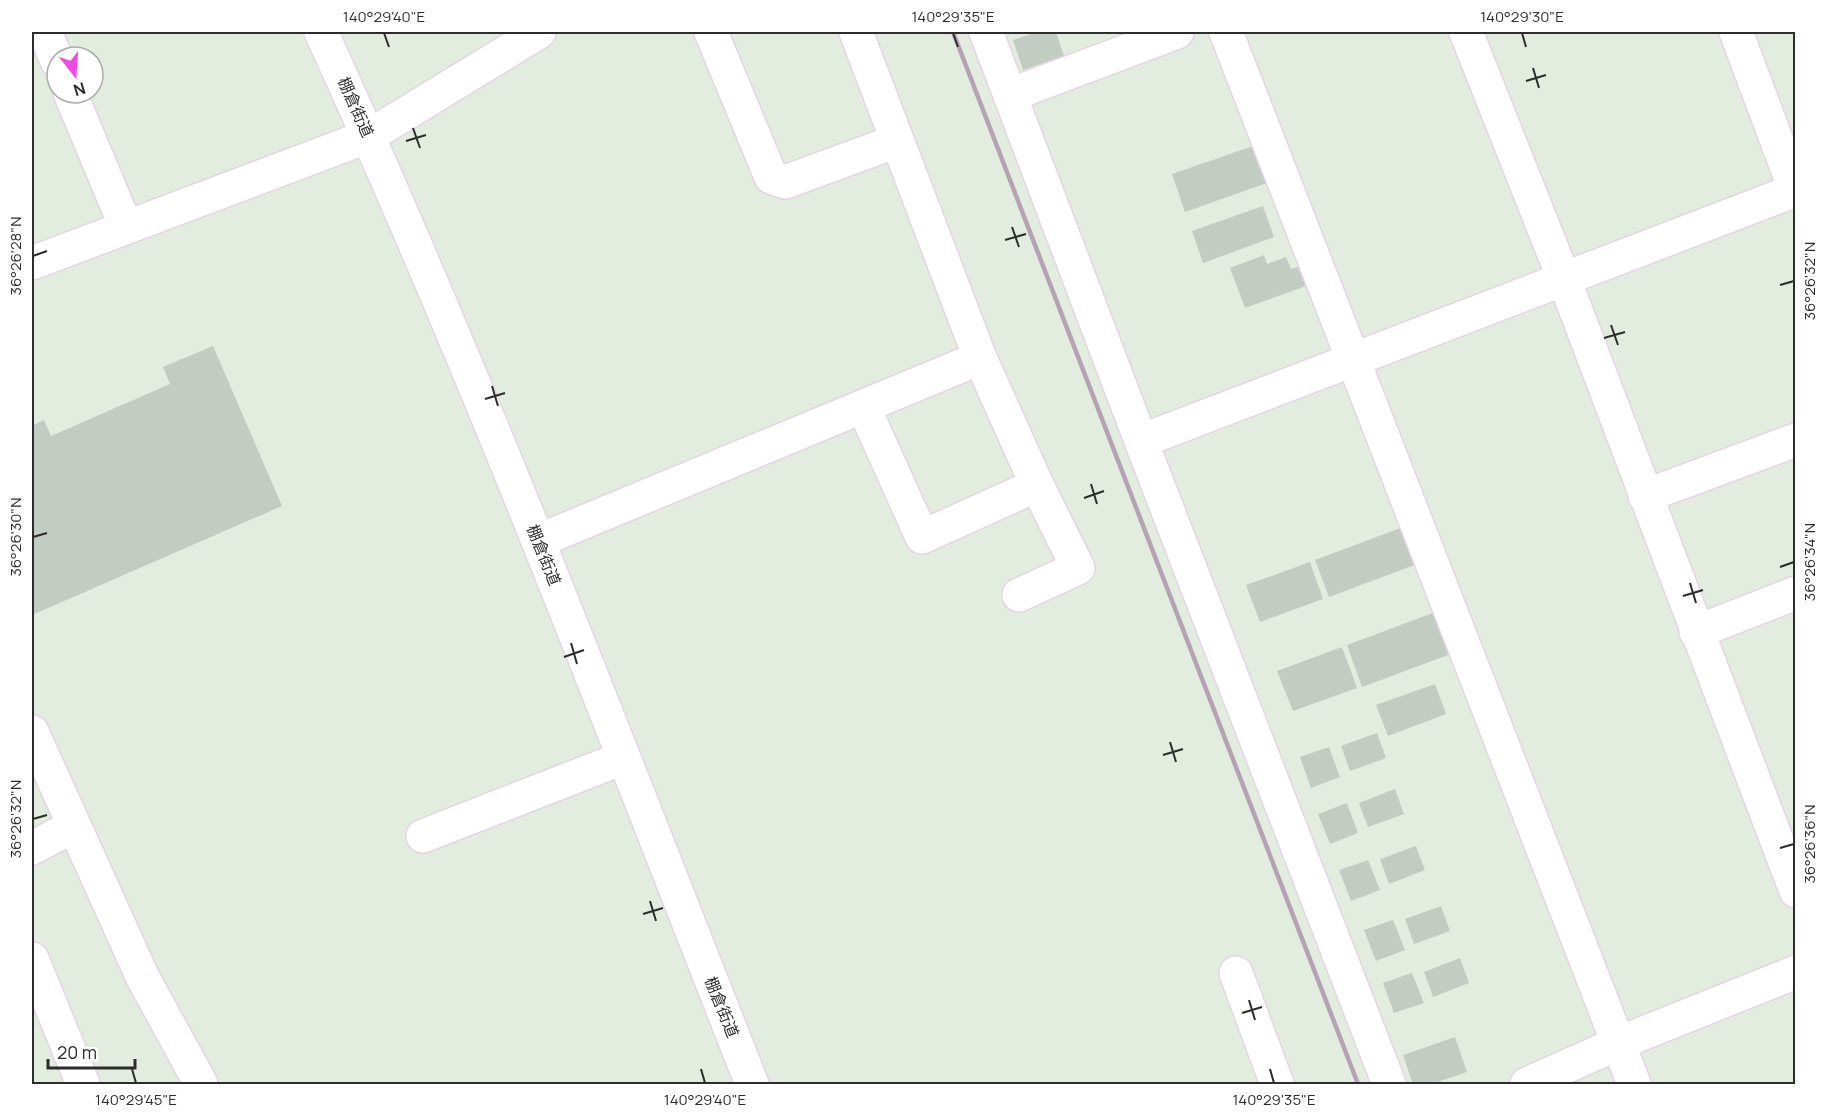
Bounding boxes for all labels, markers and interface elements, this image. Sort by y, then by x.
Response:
text: 140°29'40"E [343,6,425,27]
text: 140°29'35"E [911,6,995,27]
text: 140°29'30"E [1480,6,1564,27]
north arrow [45,45,105,105]
street label: 棚倉街道 [333,73,379,141]
text: N [71,77,88,102]
text: 36°26'28"N [5,217,26,295]
text: 36°26'32"N [1799,242,1820,320]
text: 36°26'30"N [5,497,26,577]
street label: 棚倉街道 [522,521,566,589]
text: 36°26'34"N [1799,523,1820,601]
text: 36°26'32"N [5,780,26,858]
text: 36°26'36"N [1799,804,1820,884]
street label: 棚倉街道 [700,973,744,1041]
scale bar [48,1032,135,1070]
text: 20 m [57,1040,97,1064]
text: 140°29'45"E [95,1089,177,1110]
text: 140°29'40"E [664,1089,746,1110]
text: 140°29'35"E [1232,1089,1316,1110]

